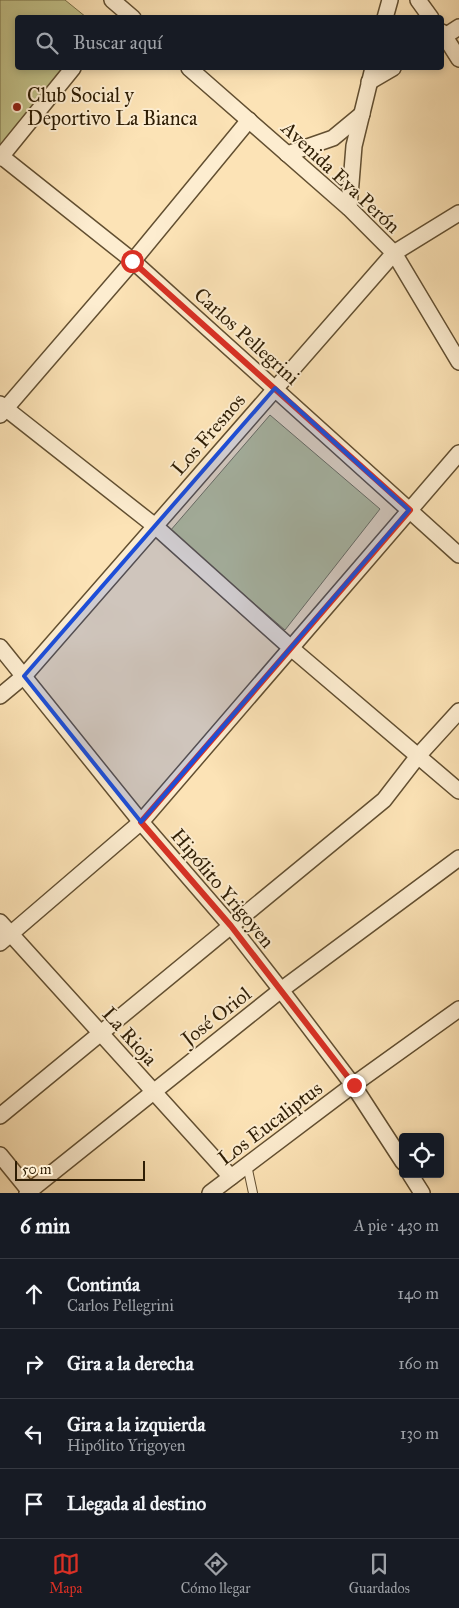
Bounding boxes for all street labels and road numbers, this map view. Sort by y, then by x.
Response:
street label: Avenida Eva Perón [276,115,405,238]
street label: Carlos Pellegrini [189,282,305,391]
street label: Los Fresnos [166,388,250,480]
street label: Hipólito Yrigoyen [165,824,280,953]
street label: José Oriol [175,981,257,1053]
street label: La Rioja [97,1002,163,1071]
street label: Los Eucaliptus [213,1076,327,1170]

